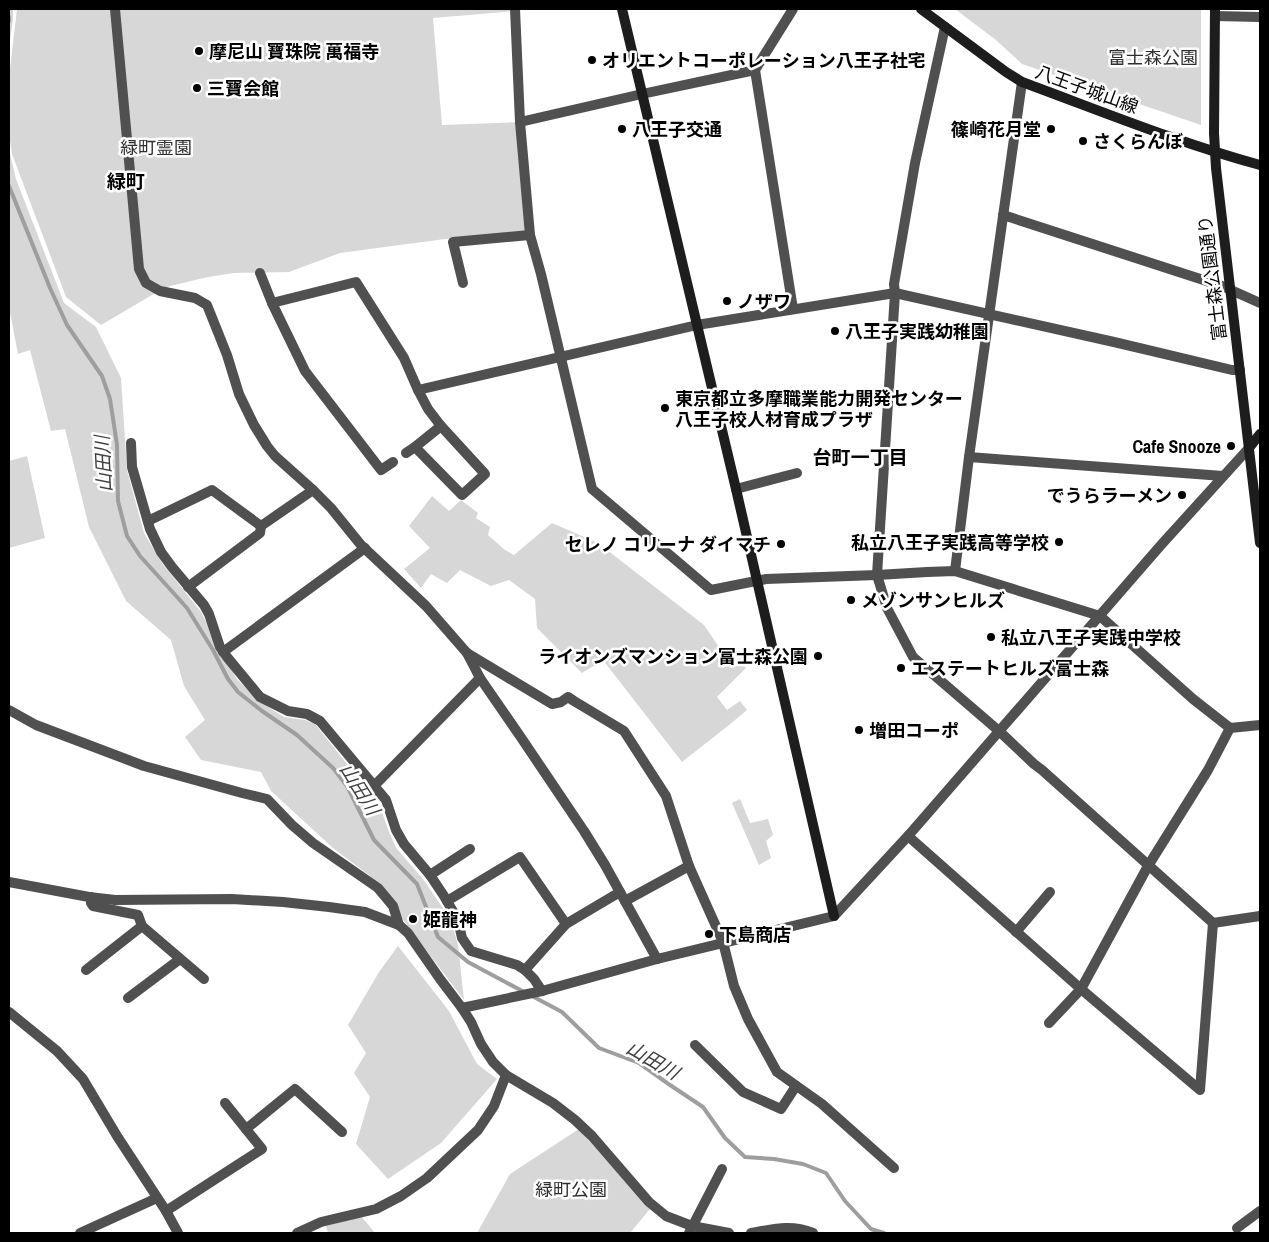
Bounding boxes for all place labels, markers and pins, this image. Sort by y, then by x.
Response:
place label: 摩尼山 寶珠院 萬福寺 [209,39,379,64]
marker: 摩尼山 寶珠院 萬福寺 [193,45,205,57]
place label: オリエントコーポレーション八王子社宅 [602,48,926,73]
marker: オリエントコーポレーション八王子社宅 [586,54,598,66]
place label: 三寶会館 [207,76,279,101]
marker: 三寶会館 [191,82,203,94]
place label: 八王子交通 [632,117,722,142]
place label: 篠崎花月堂 [951,117,1041,142]
marker: 八王子交通 [616,123,628,135]
marker: 篠崎花月堂 [1045,123,1057,135]
place label: さくらんぼ [1093,129,1183,154]
marker: さくらんぼ [1077,135,1089,147]
place label: ノザワ [737,289,791,314]
marker: ノザワ [721,295,733,307]
place label: 八王子実践幼稚園 [845,319,989,344]
marker: 八王子実践幼稚園 [829,325,841,337]
place label: 東京都立多摩職業能力開発センター 八王子校人材育成プラザ [675,386,963,432]
marker: 東京都立多摩職業能力開発センター 八王子校人材育成プラザ [659,402,671,414]
place label: Cafe Snooze [1132,434,1221,459]
marker: Cafe Snooze [1225,440,1237,452]
place label: でうらラーメン [1047,483,1172,508]
marker: でうらラーメン [1176,489,1188,501]
place label: 私立八王子実践高等学校 [851,530,1049,555]
place label: セレノ コリーナ ダイマチ [565,532,771,557]
marker: 私立八王子実践高等学校 [1053,536,1065,548]
marker: セレノ コリーナ ダイマチ [775,538,787,550]
place label: メゾンサンヒルズ [861,588,1005,613]
marker: メゾンサンヒルズ [845,594,857,606]
place label: 私立八王子実践中学校 [1001,625,1181,650]
marker: 私立八王子実践中学校 [985,631,997,643]
place label: ライオンズマンション富士森公園 [538,644,808,669]
marker: ライオンズマンション富士森公園 [812,650,824,662]
place label: エステートヒルズ富士森 [911,656,1109,681]
marker: エステートヒルズ富士森 [895,662,907,674]
place label: 増田コーポ [869,718,959,743]
marker: 増田コーポ [853,724,865,736]
place label: 姫龍神 [423,907,477,932]
marker: 姫龍神 [407,913,419,925]
place label: 下島商店 [719,922,791,947]
marker: 下島商店 [703,928,715,940]

